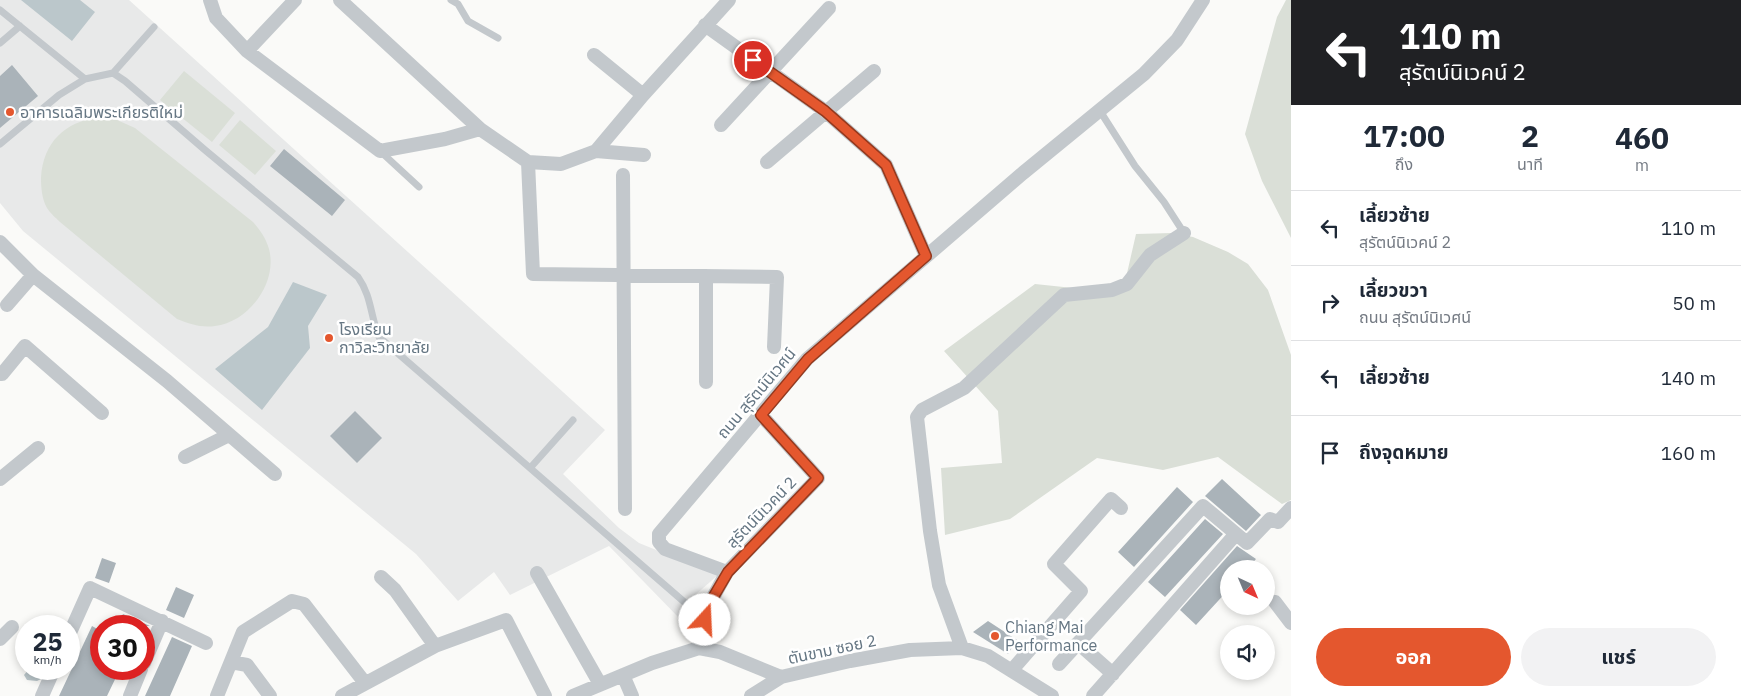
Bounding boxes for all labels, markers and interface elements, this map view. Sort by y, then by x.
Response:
text: 110 m [1399,13,1502,59]
icon: left [1316,20,1381,85]
pin [732,39,774,81]
icon: arrive [739,46,767,74]
text: สุรัตน์นิเวคน์ 2 [1399,57,1526,86]
place label: อาคารเฉลิมพระเกียรติใหม่ [20,102,183,122]
marker: อาคารเฉลิมพระเกียรติใหม่ [4,106,16,118]
text: 17:00 [1363,116,1445,155]
text: 2 [1521,116,1539,155]
text: 460 [1615,118,1669,157]
text: ถึง [1395,154,1413,174]
text: นาที [1517,154,1543,174]
text: m [1635,155,1649,175]
text: เลี้ยวซ้าย [1359,203,1430,227]
icon: left [1316,214,1344,242]
text: 110 m [1661,216,1716,240]
text: สุรัตน์นิเวคน์ 2 [1359,232,1451,252]
text: เลี้ยวขวา [1359,278,1428,302]
icon: right [1316,289,1344,317]
text: 50 m [1672,291,1716,315]
text: ถนน สุรัตน์นิเวศน์ [1359,307,1471,327]
place label: โรงเรียน กาวิละวิทยาลัย [339,319,430,357]
marker: โรงเรียน กาวิละวิทยาลัย [323,332,335,344]
street label: ถนน สุรัตน์นิเวศน์ [712,344,800,442]
icon: left [1316,364,1344,392]
text: เลี้ยวซ้าย [1359,365,1430,389]
text: 140 m [1661,366,1716,390]
icon: arrive [1316,439,1344,467]
text: ถึงจุดหมาย [1359,440,1449,464]
text: 160 m [1661,441,1716,465]
street label: สุรัตน์นิเวคน์ 2 [722,472,800,552]
north arrow [1220,560,1275,615]
map controls [1220,560,1275,680]
position arrow [678,593,730,645]
speed limit sign: 30 [90,615,155,680]
place label: Chiang Mai Performance [1005,617,1098,655]
text: 25 [32,625,63,658]
button: sound [1220,625,1275,680]
button: ออก [1316,628,1511,686]
button: แชร์ [1521,628,1716,686]
street label: ตันขาม ซอย 2 [786,630,878,668]
marker: Chiang Mai Performance [989,630,1001,642]
text: km/h [33,652,62,667]

